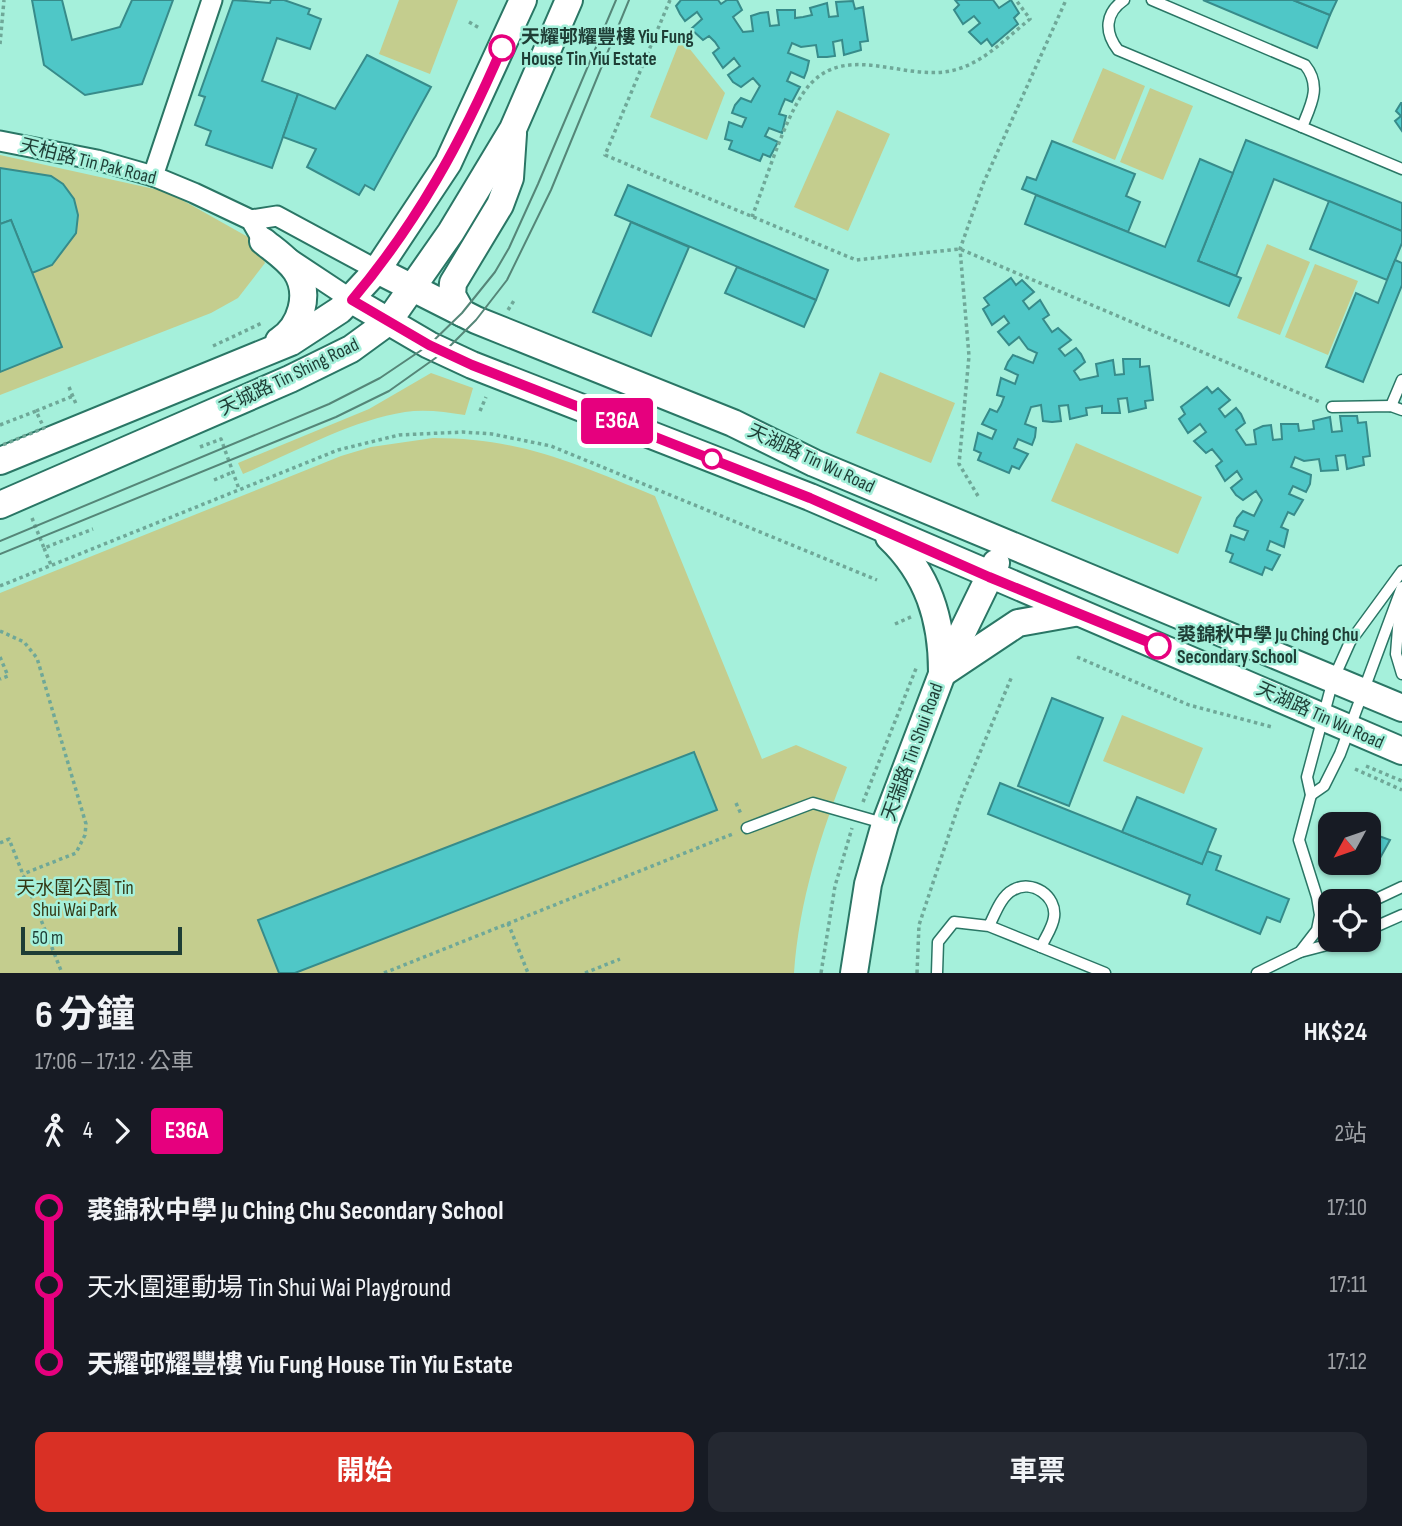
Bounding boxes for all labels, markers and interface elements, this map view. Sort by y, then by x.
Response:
place label: 天耀邨耀豐樓 Yiu Fung House Tin Yiu Estate [521,26,694,71]
marker: 天耀邨耀豐樓 Yiu Fung House Tin Yiu Estate [489,35,515,61]
street label: 天柏路 Tin Pak Road [18,134,158,190]
street label: 天城路 Tin Shing Road [215,333,363,421]
line badge: E36A [568,398,666,444]
text: E36A [595,406,639,435]
street label: 天湖路 Tin Wu Road [744,420,878,498]
unlabelled marker [702,449,722,469]
place label: 裘錦秋中學 Ju Ching Chu Secondary School [1177,624,1359,669]
marker: 裘錦秋中學 Ju Ching Chu Secondary School [1145,633,1171,659]
street label: 天湖路 Tin Wu Road [1253,678,1387,754]
street label: 天瑞路 Tin Shui Road [877,680,949,824]
north arrow [1318,812,1381,875]
map controls [1318,812,1381,952]
park label: 天水圍公園 Tin Shui Wai Park [16,877,134,922]
button: locate [1318,889,1381,952]
scale bar [21,924,182,956]
text: 50 m [32,927,63,950]
text: 6 分鐘 [35,993,135,1038]
text: HK$24 [1304,1017,1367,1048]
text: 17:06 – 17:12 · 公車 [35,1048,194,1076]
icon: walk [35,1112,73,1150]
icon: forward [103,1112,141,1150]
text: E36A [165,1116,209,1145]
text: 4 [83,1117,93,1145]
text: 2站 [1335,1120,1367,1148]
text: 17:10 [1327,1194,1367,1222]
text: 裘錦秋中學 Ju Ching Chu Secondary School [87,1196,503,1227]
text: 17:11 [1330,1271,1367,1299]
text: 天水圍運動場 Tin Shui Wai Playground [87,1273,451,1304]
text: 17:12 [1328,1348,1367,1376]
text: 天耀邨耀豐樓 Yiu Fung House Tin Yiu Estate [87,1350,513,1381]
button: 開始 [35,1432,694,1512]
button: 車票 [708,1432,1367,1512]

